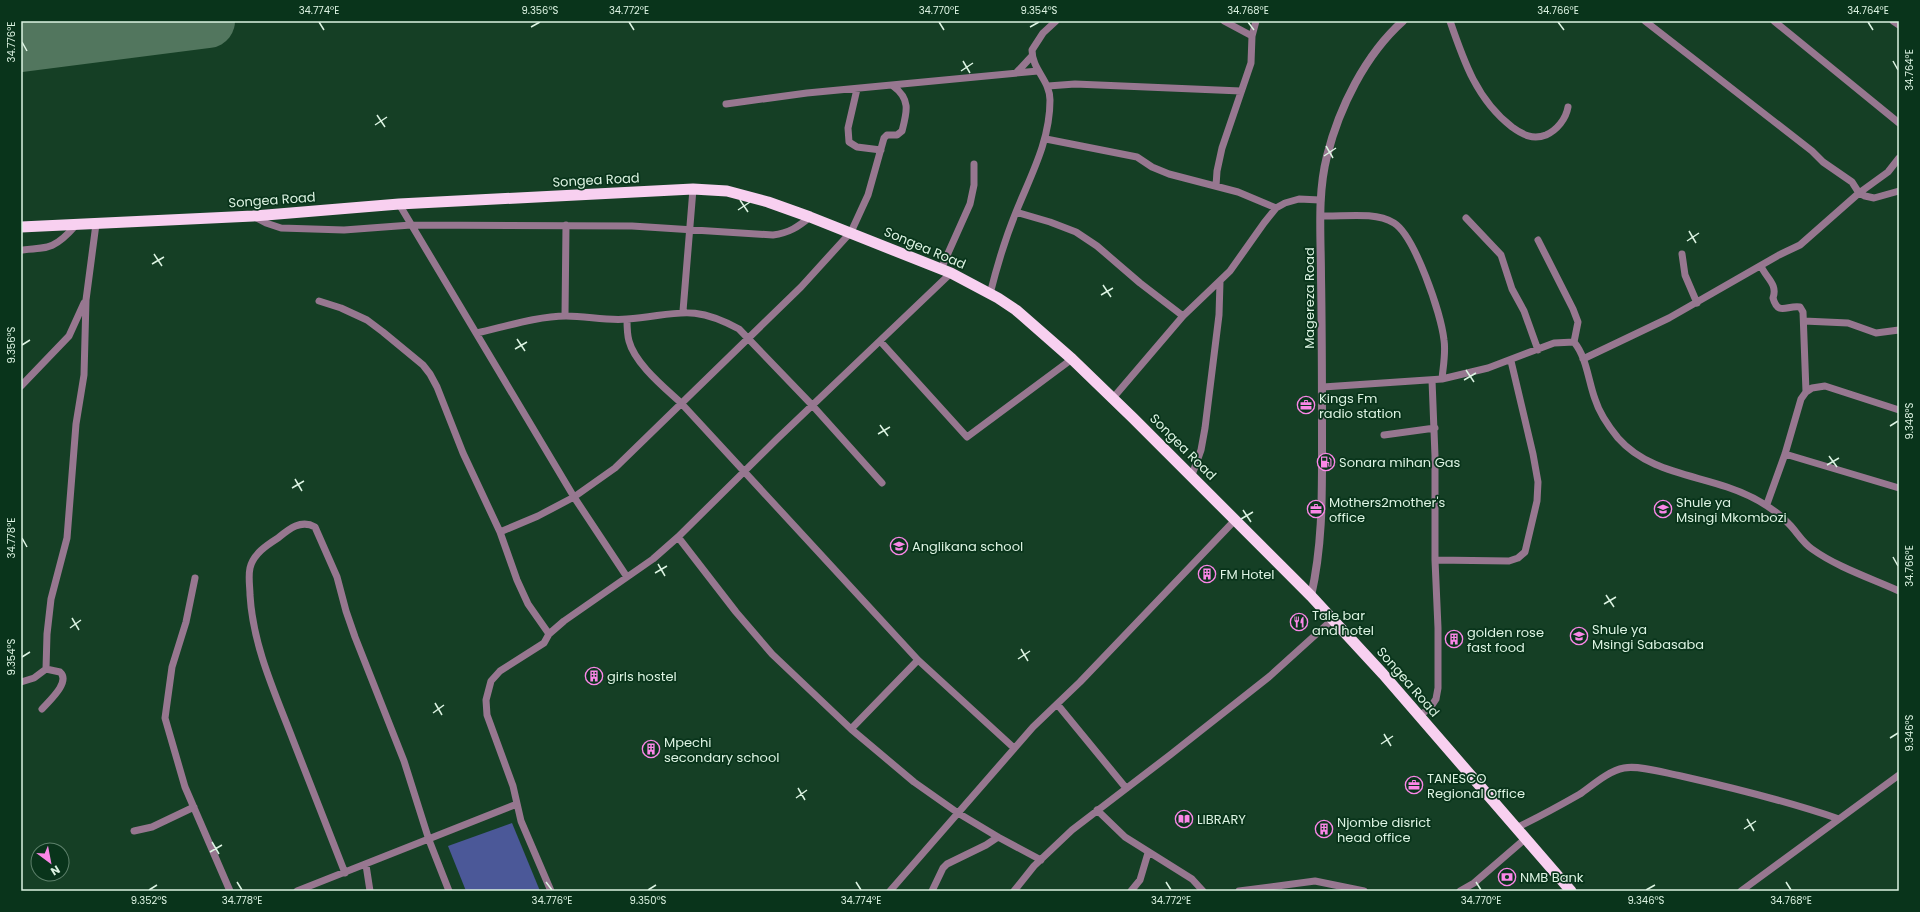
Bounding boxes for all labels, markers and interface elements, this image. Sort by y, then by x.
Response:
text: 34.774°E [299,3,339,18]
text: 9.356°S [522,3,559,18]
text: 34.772°E [609,3,649,18]
text: 34.770°E [919,3,959,18]
text: 9.354°S [1021,3,1058,18]
text: 34.768°E [1227,3,1269,18]
text: 34.766°E [1537,3,1579,18]
text: 34.764°E [1847,3,1889,18]
text: 34.776°E [4,22,19,62]
text: 34.764°E [1902,49,1917,91]
street label: Songea Road [552,168,640,192]
street label: Songea Road [228,187,316,213]
street label: Songea Road [881,222,969,274]
street label: Magereza Road [1300,247,1319,349]
text: 9.356°S [4,326,19,363]
place label: Kings Fm radio station [1319,389,1401,423]
office icon: Kings Fm radio station [1296,395,1316,415]
text: 9.348°S [1902,402,1917,439]
street label: Songea Road [1145,409,1221,485]
fuel station icon: Sonara mihan Gas [1316,452,1336,472]
place label: Sonara mihan Gas [1339,453,1461,472]
place label: Mothers2mother's office [1329,493,1445,527]
place label: Shule ya Msingi Mkombozi [1676,493,1787,527]
office icon: Mothers2mother's office [1306,499,1326,519]
school or university icon: Shule ya Msingi Mkombozi [1653,499,1673,519]
text: 34.778°E [4,518,19,558]
school or university icon: Anglikana school [889,536,909,556]
place label: Anglikana school [912,537,1023,556]
text: 34.766°E [1902,545,1917,587]
building icon: FM Hotel [1197,564,1217,584]
place label: FM Hotel [1220,565,1275,584]
place label: Tale bar and hotel [1312,606,1374,640]
restaurant icon: Tale bar and hotel [1289,612,1309,632]
place label: Shule ya Msingi Sabasaba [1592,620,1704,654]
place label: golden rose fast food [1467,623,1544,657]
school or university icon: Shule ya Msingi Sabasaba [1569,626,1589,646]
building icon: golden rose fast food [1444,629,1464,649]
text: 9.354°S [4,638,19,675]
street label: Songea Road [1372,643,1444,721]
building icon: girls hostel [584,666,604,686]
place label: girls hostel [607,667,677,686]
text: 9.346°S [1902,714,1917,751]
place label: Mpechi secondary school [664,733,779,767]
building icon: Mpechi secondary school [641,739,661,759]
place label: TANESCO Regional Office [1427,769,1525,803]
office icon: TANESCO Regional Office [1404,775,1424,795]
library icon: LIBRARY [1174,809,1194,829]
place label: LIBRARY [1197,810,1246,829]
place label: Njombe disrict head office [1337,813,1431,847]
building icon: Njombe disrict head office [1314,819,1334,839]
north arrow [30,842,70,882]
text: N [48,862,63,879]
bank icon: NMB Bank [1497,867,1517,887]
place label: NMB Bank [1520,868,1584,887]
text: 9.352°S [131,893,167,908]
text: 34.778°E [222,893,262,908]
text: 34.776°E [532,893,572,908]
text: 9.350°S [630,893,667,908]
text: 34.774°E [841,893,881,908]
text: 34.772°E [1151,893,1191,908]
text: 34.770°E [1461,893,1501,908]
text: 9.346°S [1628,893,1665,908]
text: 34.768°E [1770,893,1812,908]

